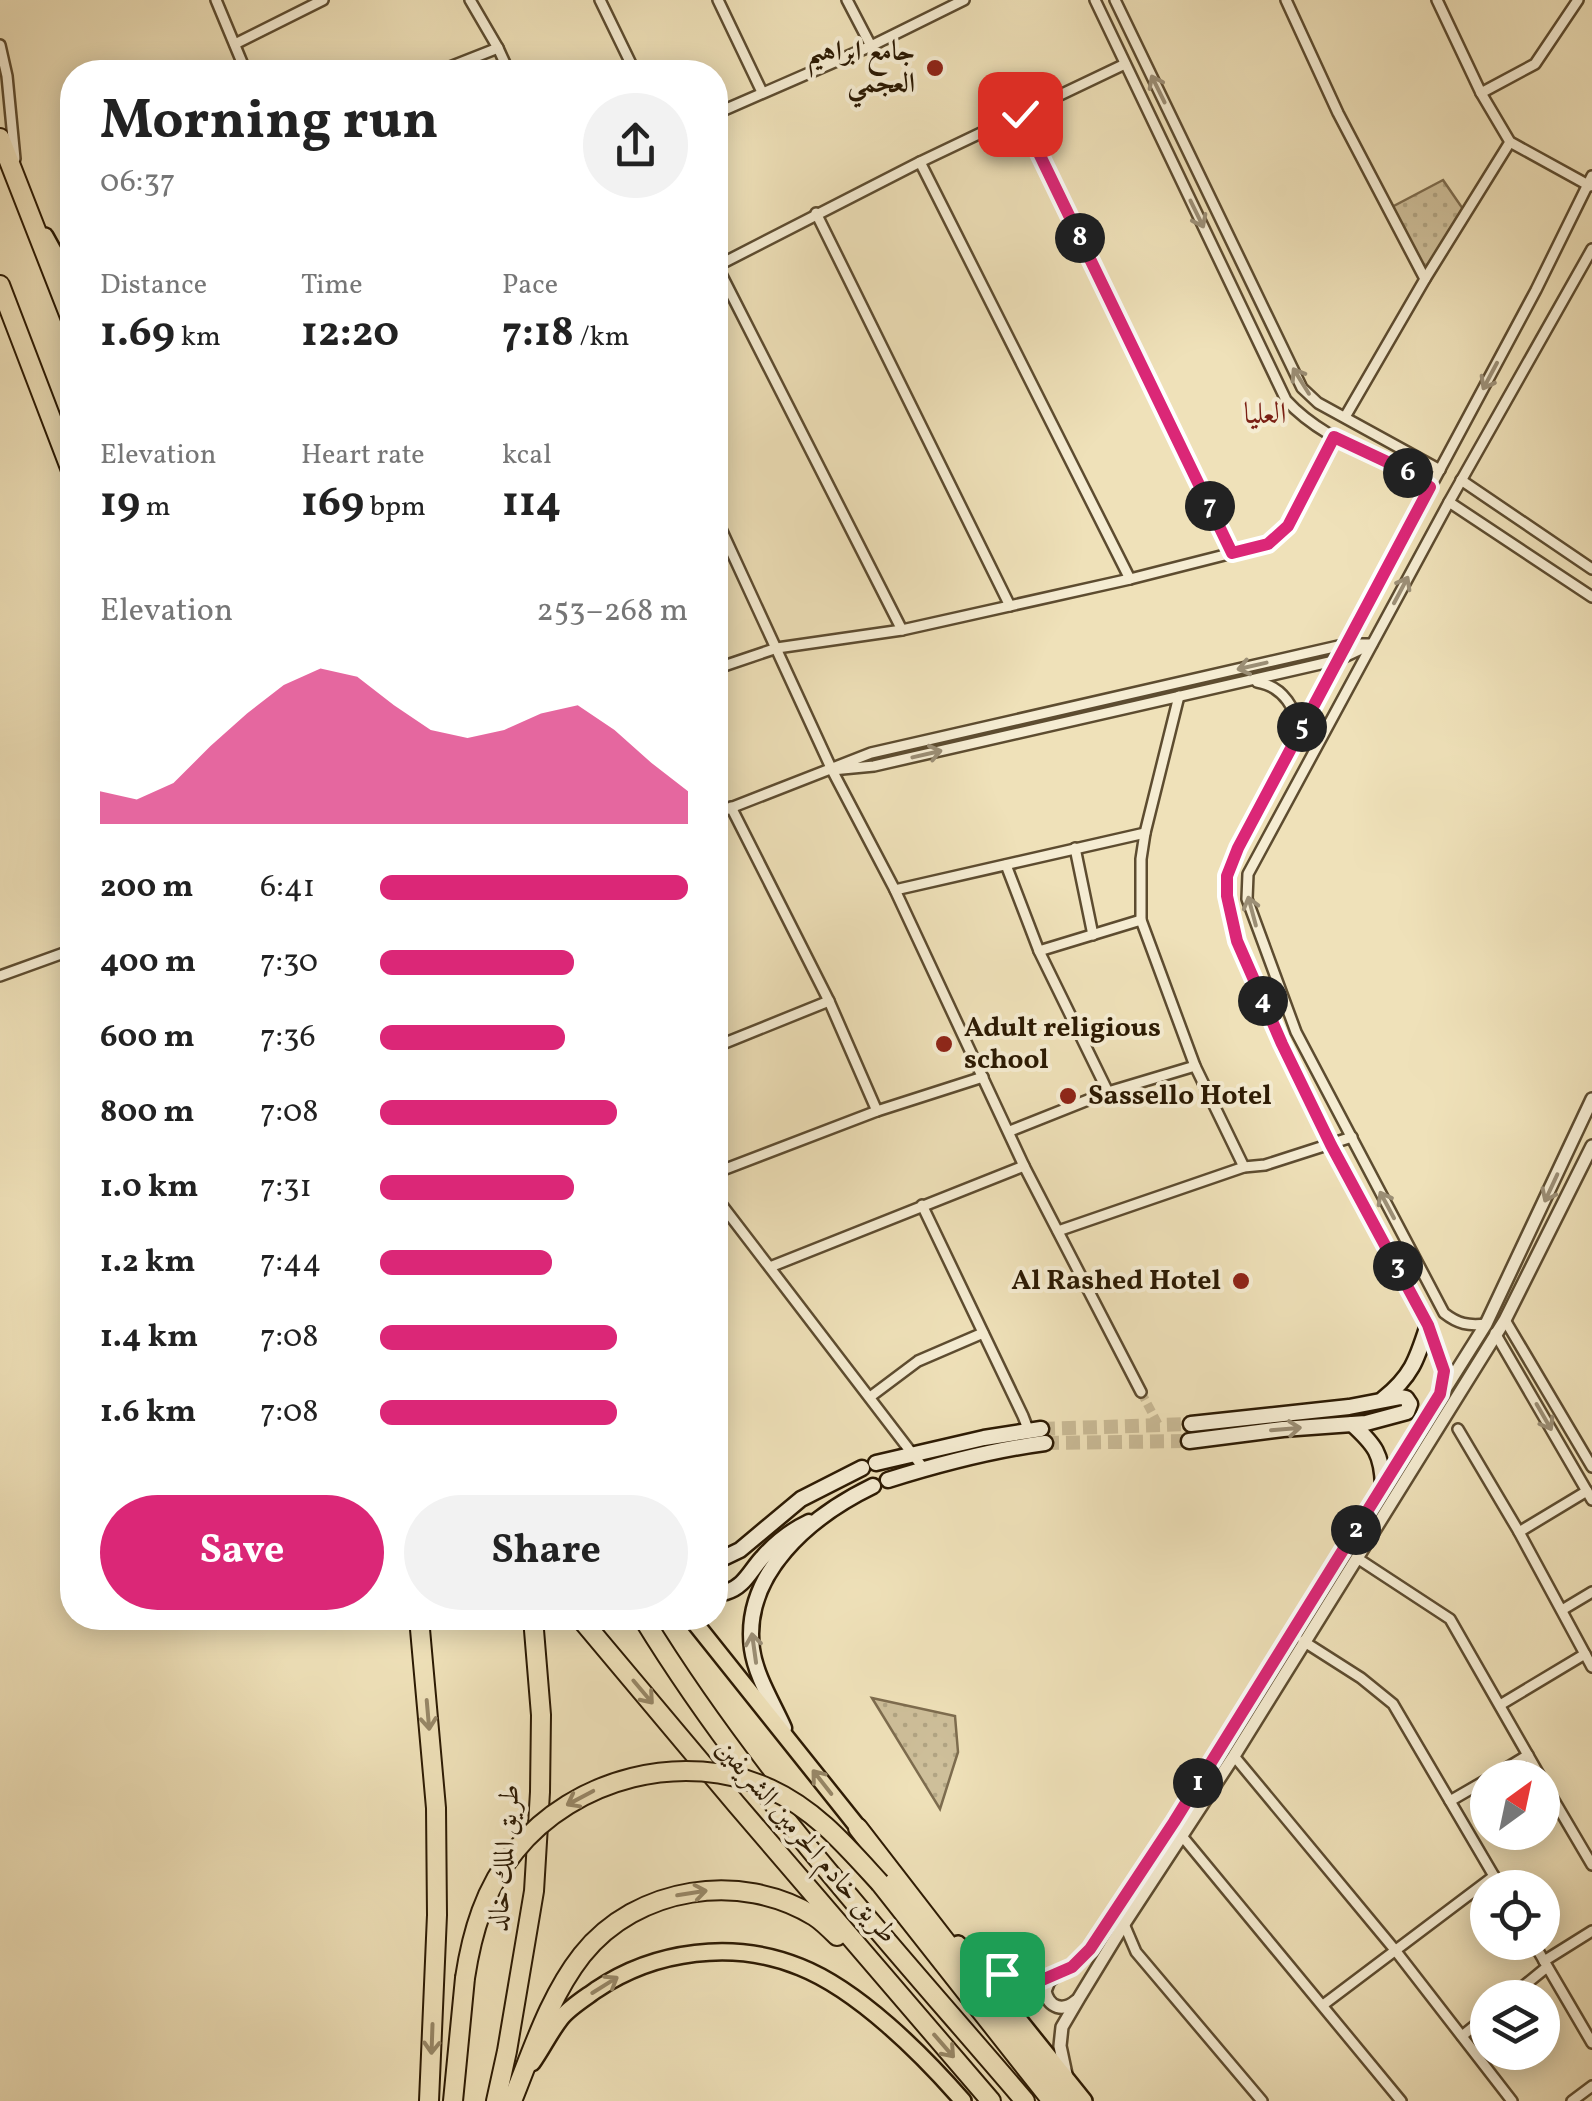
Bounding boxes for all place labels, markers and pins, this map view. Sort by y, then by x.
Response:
place label: جامع ابراهيم العجمي [807,33,915,108]
marker: جامع ابراهيم العجمي [924,57,946,79]
pin [978,72,1063,157]
pin: 8 [1055,213,1105,263]
pin: 6 [1383,448,1433,498]
pin: 7 [1185,481,1235,531]
pin: 5 [1277,702,1327,752]
pin: 4 [1238,976,1288,1026]
place label: Adult religious school [964,1009,1161,1080]
marker: Adult religious school [933,1033,955,1055]
place label: Sassello Hotel [1088,1077,1272,1116]
marker: Sassello Hotel [1057,1085,1079,1107]
pin: 3 [1373,1241,1423,1291]
place label: Al Rashed Hotel [1011,1262,1221,1301]
marker: Al Rashed Hotel [1230,1270,1252,1292]
pin: 2 [1331,1505,1381,1555]
pin: 1 [1173,1758,1223,1808]
pin [960,1932,1045,2017]

